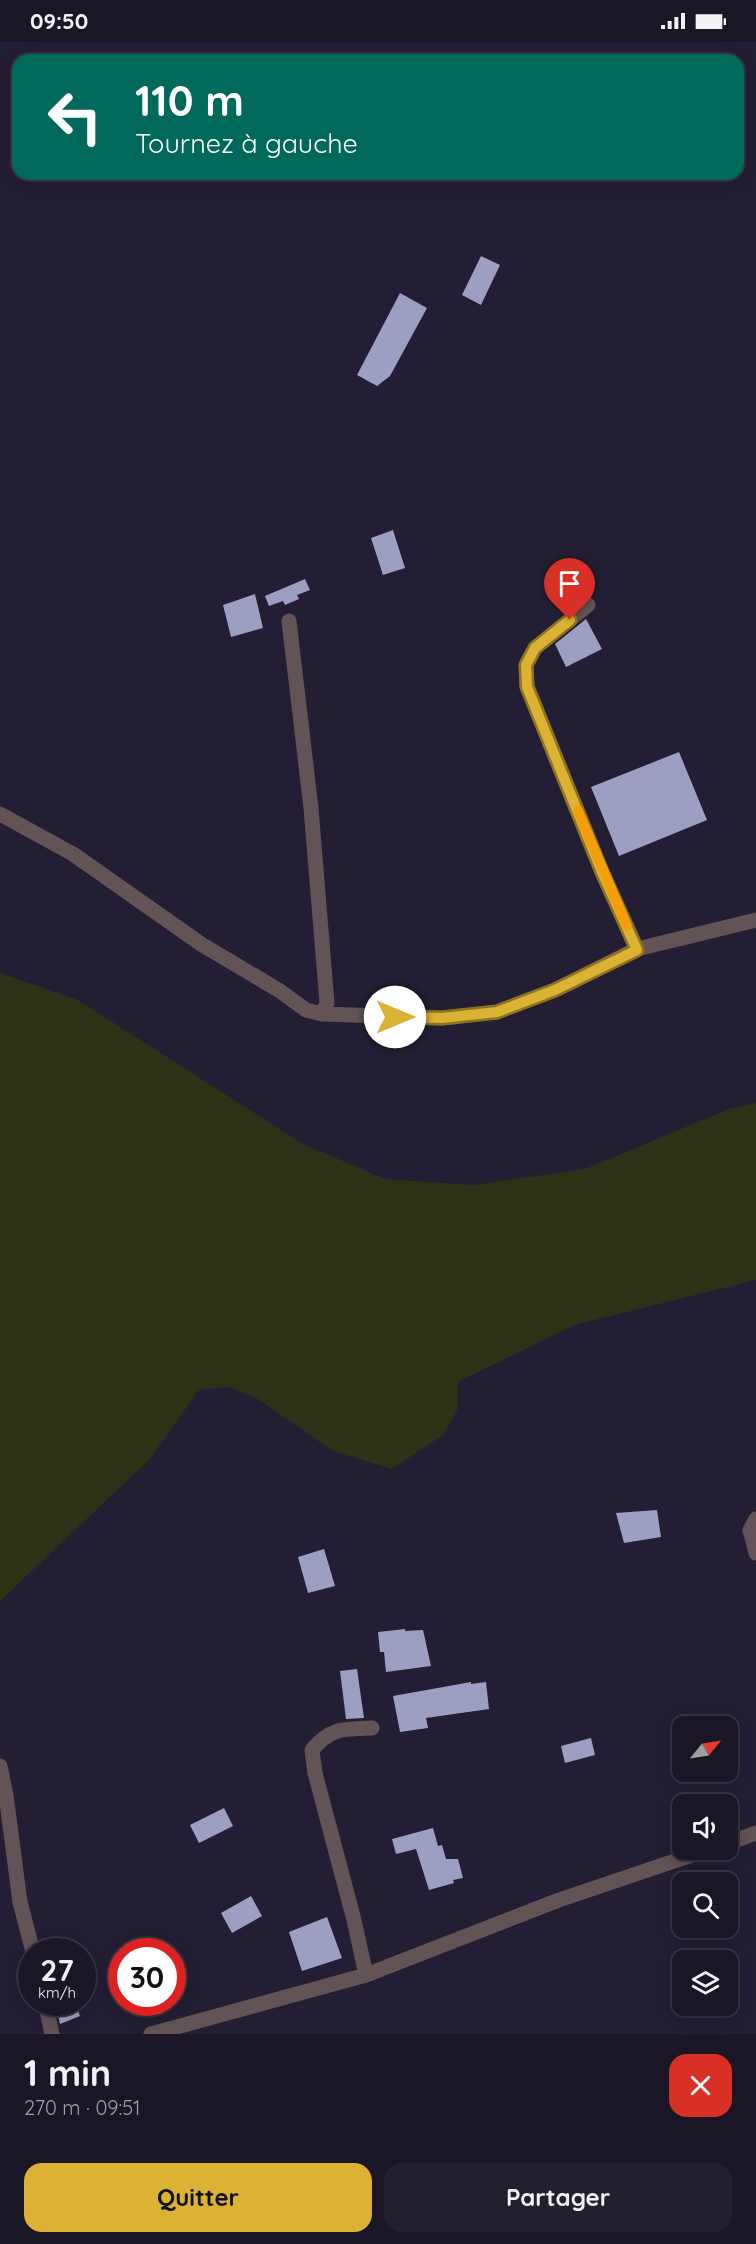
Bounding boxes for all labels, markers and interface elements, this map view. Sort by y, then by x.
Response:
text: 09:50 [30,7,88,35]
text: 110 m [135,74,244,127]
icon: left [36,78,114,156]
text: Tournez à gauche [135,126,358,160]
pin [544,558,595,620]
icon: arrive [553,567,586,600]
position arrow [363,985,427,1049]
north arrow [672,1716,738,1782]
map controls [672,1716,738,2016]
button: sound [672,1794,738,1860]
button: search [672,1872,738,1938]
speed limit sign: 30 [108,1938,186,2016]
button: layers [672,1950,738,2016]
text: 27 [40,1951,74,1989]
text: km/h [38,1983,76,2002]
text: 1 min [24,2050,111,2095]
button: close [669,2054,732,2117]
text: 270 m · 09:51 [24,2095,141,2120]
button: Quitter [24,2163,372,2232]
button: Partager [384,2163,732,2232]

